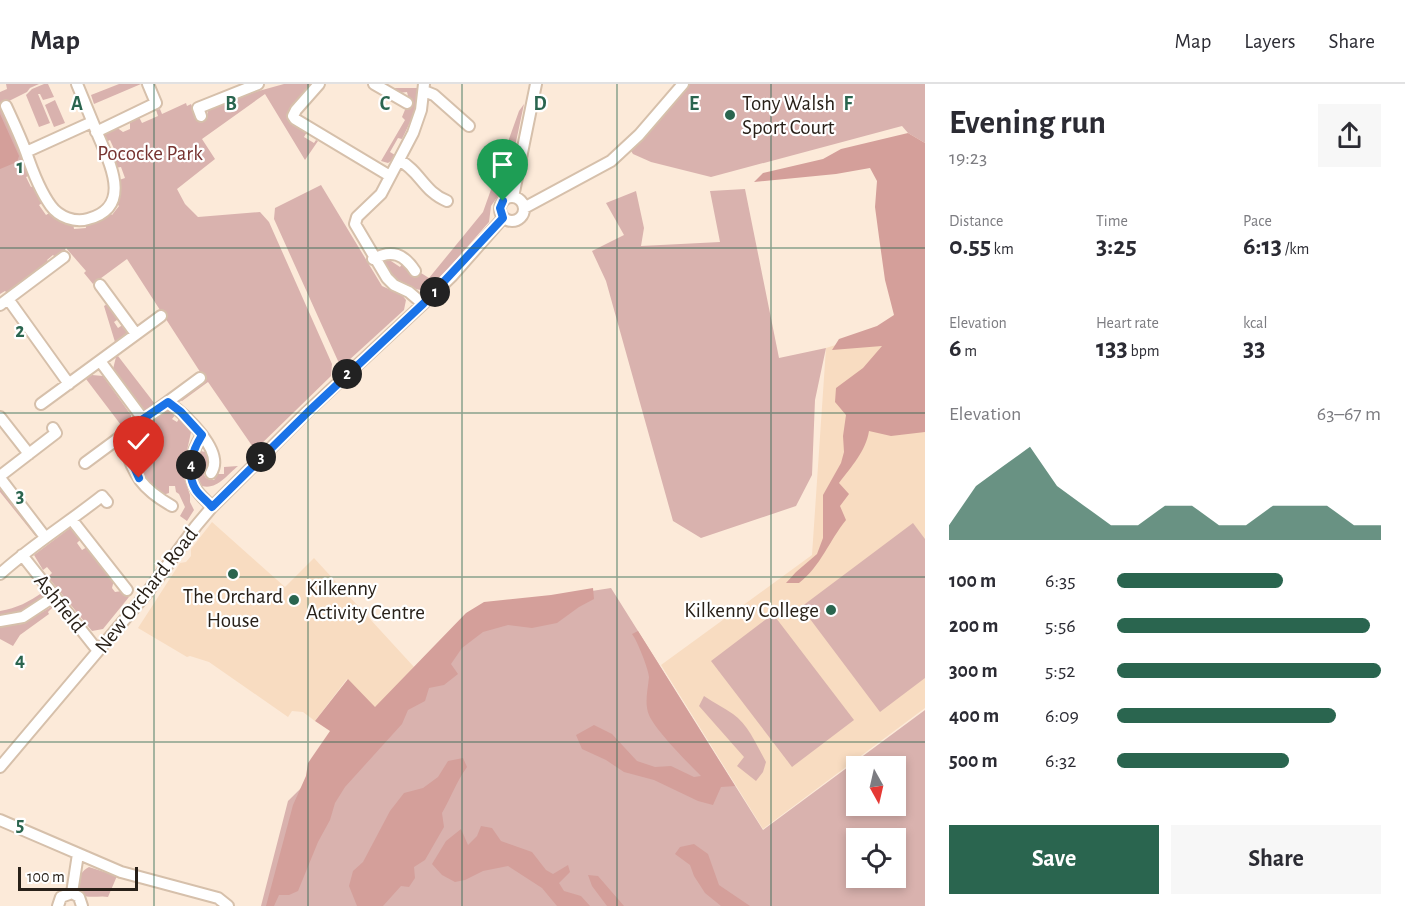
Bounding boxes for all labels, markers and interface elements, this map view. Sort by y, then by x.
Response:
text: Map [30,27,80,55]
text: Map [1175,31,1211,52]
text: Layers [1244,31,1295,52]
text: Share [1328,31,1375,52]
place label: Tony Walsh Sport Court [742,93,835,138]
text: A [71,94,83,114]
text: B [225,94,237,114]
text: C [380,94,391,114]
text: D [533,94,547,114]
text: E [689,94,699,114]
text: F [843,94,853,114]
button: share [1318,104,1381,167]
text: Evening run [949,107,1106,140]
marker: Tony Walsh Sport Court [723,108,737,122]
pin [477,139,528,201]
park label: Pococke Park [97,143,203,164]
icon: arrive [486,148,519,181]
text: 19:23 [949,148,987,168]
text: 1 [16,157,24,177]
text: Distance [949,213,1003,229]
text: Time [1096,213,1128,229]
text: Pace [1243,213,1272,229]
text: 0.55 [949,233,991,259]
text: 3:25 [1096,233,1137,259]
text: 6:13 [1243,233,1282,259]
text: km [991,241,1014,257]
text: /km [1282,241,1309,257]
pin: 1 [420,277,450,307]
text: 1 [432,284,438,300]
text: Elevation [949,315,1007,331]
text: Heart rate [1096,315,1159,331]
text: kcal [1243,315,1267,331]
text: 2 [15,321,25,341]
text: 6 [949,335,962,361]
text: 133 [1096,335,1128,361]
text: 33 [1243,335,1265,361]
text: m [962,343,977,359]
text: bpm [1128,343,1159,359]
pin: 2 [332,359,362,389]
text: 2 [343,366,351,382]
text: Elevation [949,404,1021,424]
text: 63–67 m [1317,404,1381,424]
pin [113,416,164,478]
icon: check [122,425,155,458]
pin: 3 [246,442,276,472]
text: 3 [258,449,264,465]
pin: 4 [176,450,206,480]
text: 4 [187,457,195,473]
text: 3 [16,486,24,506]
street label: New Orchard Road [91,524,202,657]
marker: The Orchard House [226,567,240,581]
street label: Ashfield [30,570,89,636]
text: 100 m [949,571,996,591]
text: 6:35 [1045,571,1076,591]
place label: Kilkenny Activity Centre [306,578,425,623]
place label: The Orchard House [183,586,283,631]
marker: Kilkenny Activity Centre [287,593,301,607]
place label: Kilkenny College [684,600,819,621]
marker: Kilkenny College [824,603,838,617]
text: 200 m [949,616,998,636]
text: 5:56 [1045,616,1076,636]
text: 4 [15,650,25,670]
text: 300 m [949,661,998,681]
text: 5:52 [1045,661,1075,681]
text: 400 m [949,706,999,726]
text: 6:09 [1045,706,1079,726]
text: 500 m [949,751,998,771]
text: 6:32 [1045,751,1076,771]
north arrow [846,756,906,816]
map controls [846,756,906,888]
text: 5 [16,815,24,835]
button: Save [949,825,1159,894]
button: Share [1171,825,1381,894]
button: locate [846,828,906,888]
scale bar [18,864,138,892]
text: 100 m [27,869,65,885]

